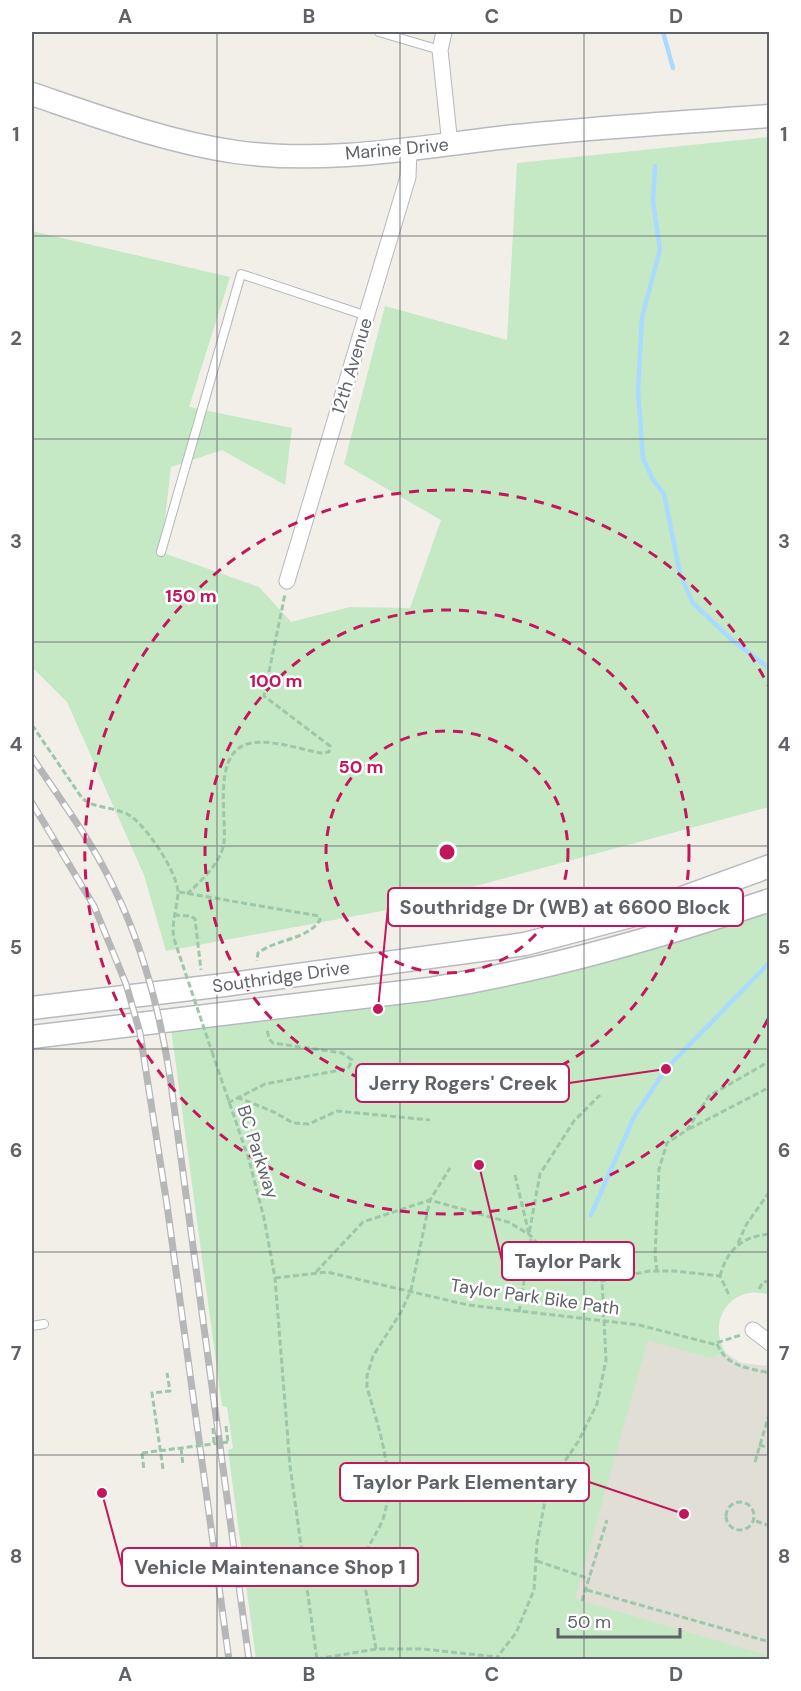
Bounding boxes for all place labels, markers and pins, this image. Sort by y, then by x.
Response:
centre of rings [437,842,457,862]
callout: Southridge Dr (WB) at 6600 Block [388,888,743,926]
callout: Jerry Rogers' Creek [356,1064,569,1102]
callout: Taylor Park [502,1242,634,1280]
callout: Taylor Park Elementary [340,1463,589,1501]
callout: Vehicle Maintenance Shop 1 [122,1548,418,1586]

